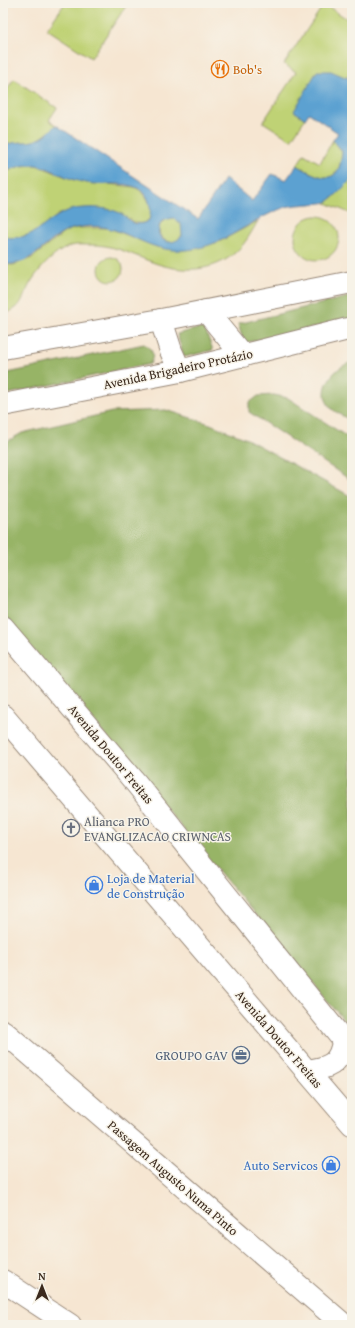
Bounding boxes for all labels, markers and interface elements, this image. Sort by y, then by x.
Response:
restaurant icon: Bob's [210,59,230,79]
place label: Bob's [233,60,262,79]
street label: Avenida Brigadeiro Protázio [102,344,255,394]
street label: Avenida Doutor Freitas [64,700,158,808]
place label: Alianca PRO EVANGLIZACAO CRIWNCAS [84,812,231,846]
church icon: Alianca PRO EVANGLIZACAO CRIWNCAS [61,818,81,838]
place label: Loja de Material de Construção [107,869,195,903]
shop icon: Loja de Material de Construção [84,875,104,895]
street label: Avenida Doutor Freitas [231,986,327,1092]
office icon: GROUPO GAV [231,1045,251,1065]
place label: GROUPO GAV [156,1046,228,1065]
street label: Passagem Augusto Numa Pinto [104,1116,243,1240]
shop icon: Auto Servicos [321,1155,341,1175]
place label: Auto Servicos [244,1156,318,1175]
north arrow [22,1266,62,1306]
text: N [38,1268,46,1284]

